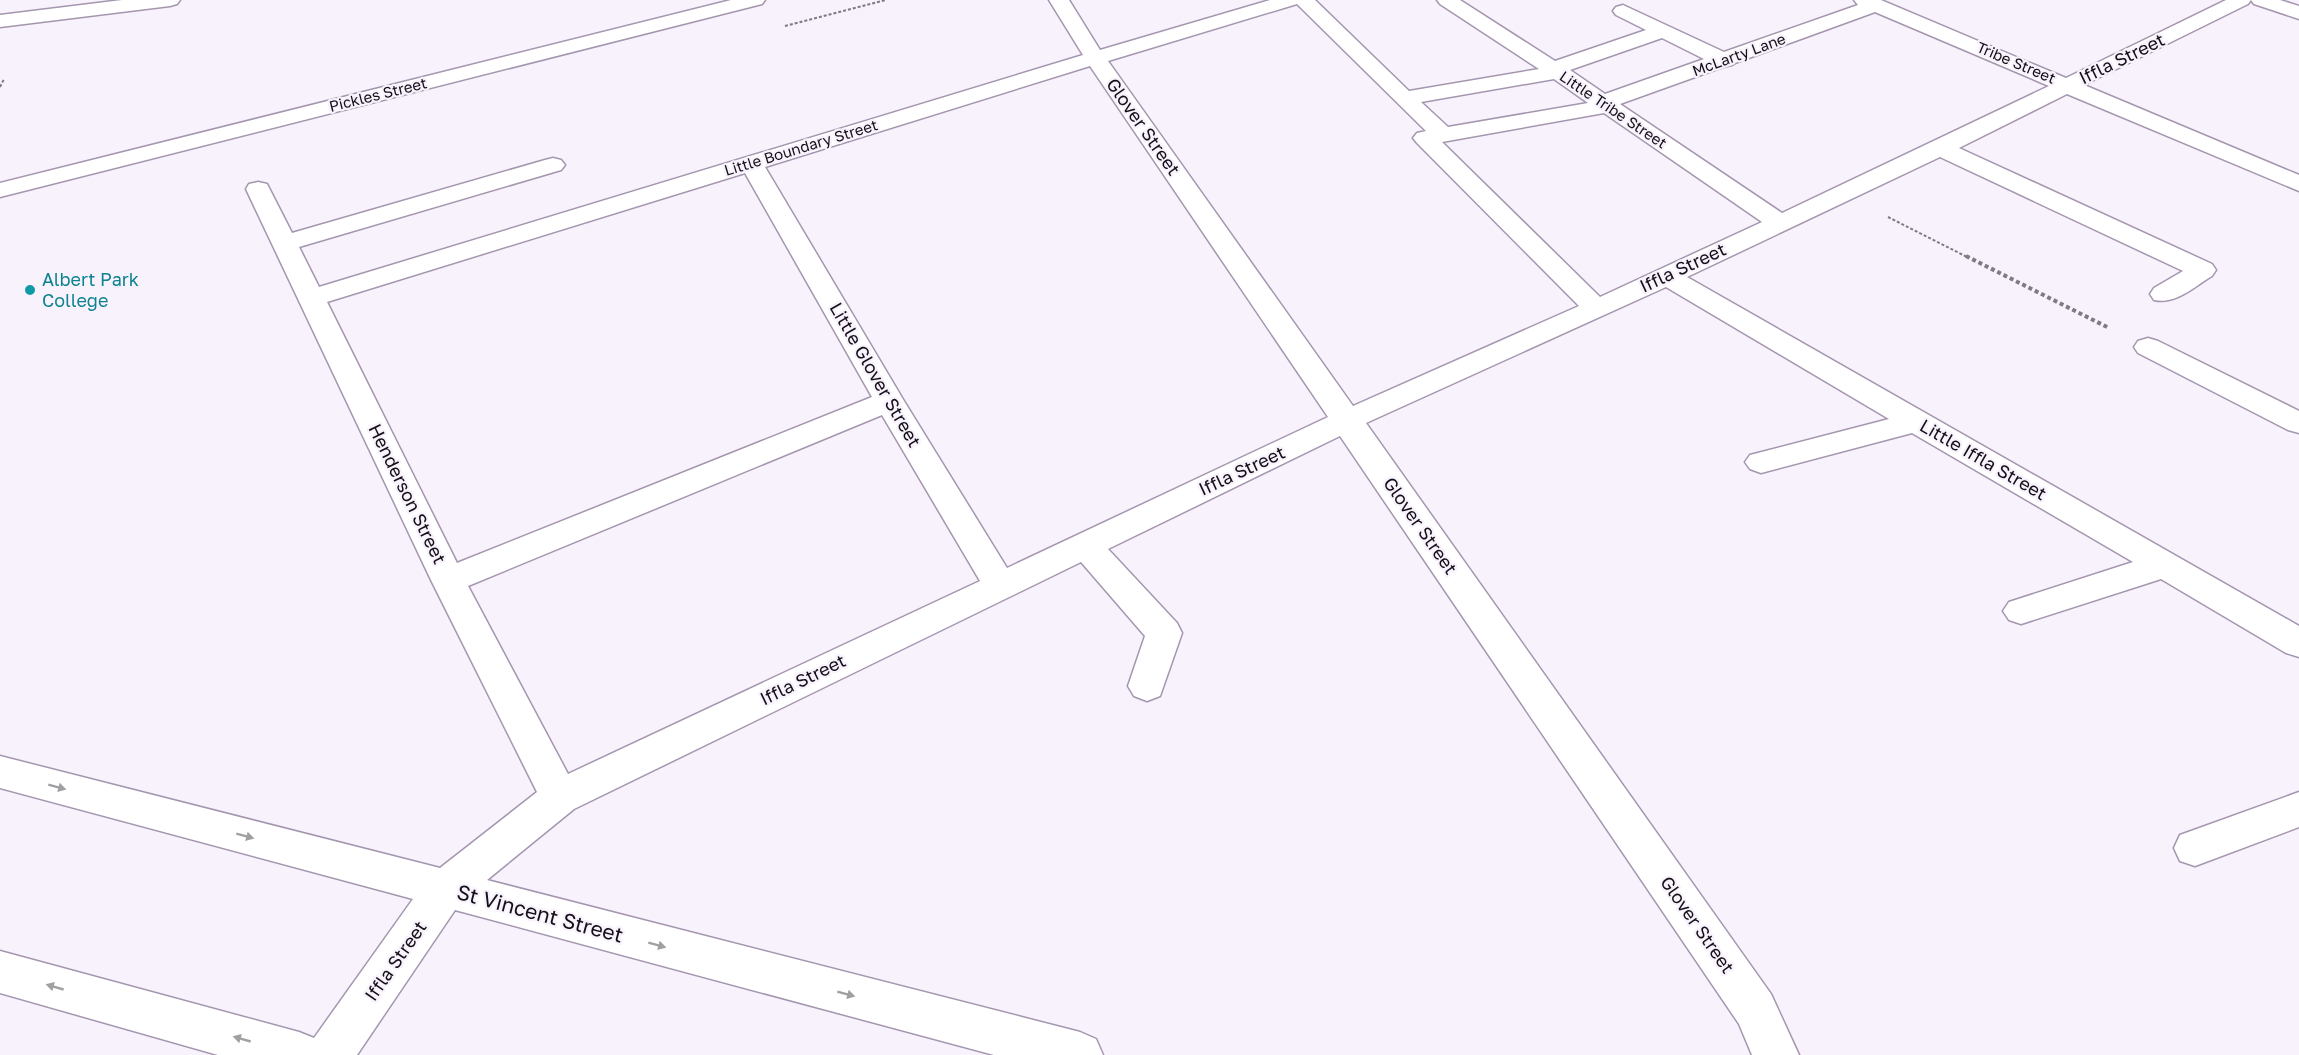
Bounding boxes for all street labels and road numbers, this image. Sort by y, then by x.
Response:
street label: Iffla Street [2075,28,2168,88]
street label: McLarty Lane [1690,29,1788,79]
street label: Tribe Street [1974,37,2059,87]
street label: Little Tribe Street [1557,67,1671,152]
street label: Pickles Street [327,73,428,115]
street label: Glover Street [1102,74,1185,179]
street label: Little Boundary Street [722,115,880,179]
street label: Iffla Street [1636,238,1729,297]
street label: Little Glover Street [825,298,926,451]
street label: Little Iffla Street [1916,414,2051,504]
street label: Henderson Street [364,420,451,567]
street label: Iffla Street [1195,441,1288,500]
street label: Glover Street [1379,473,1462,578]
street label: Iffla Street [756,649,849,709]
street label: Glover Street [1656,872,1739,977]
street label: St Vincent Street [454,878,626,948]
street label: Iffla Street [360,916,431,1005]

